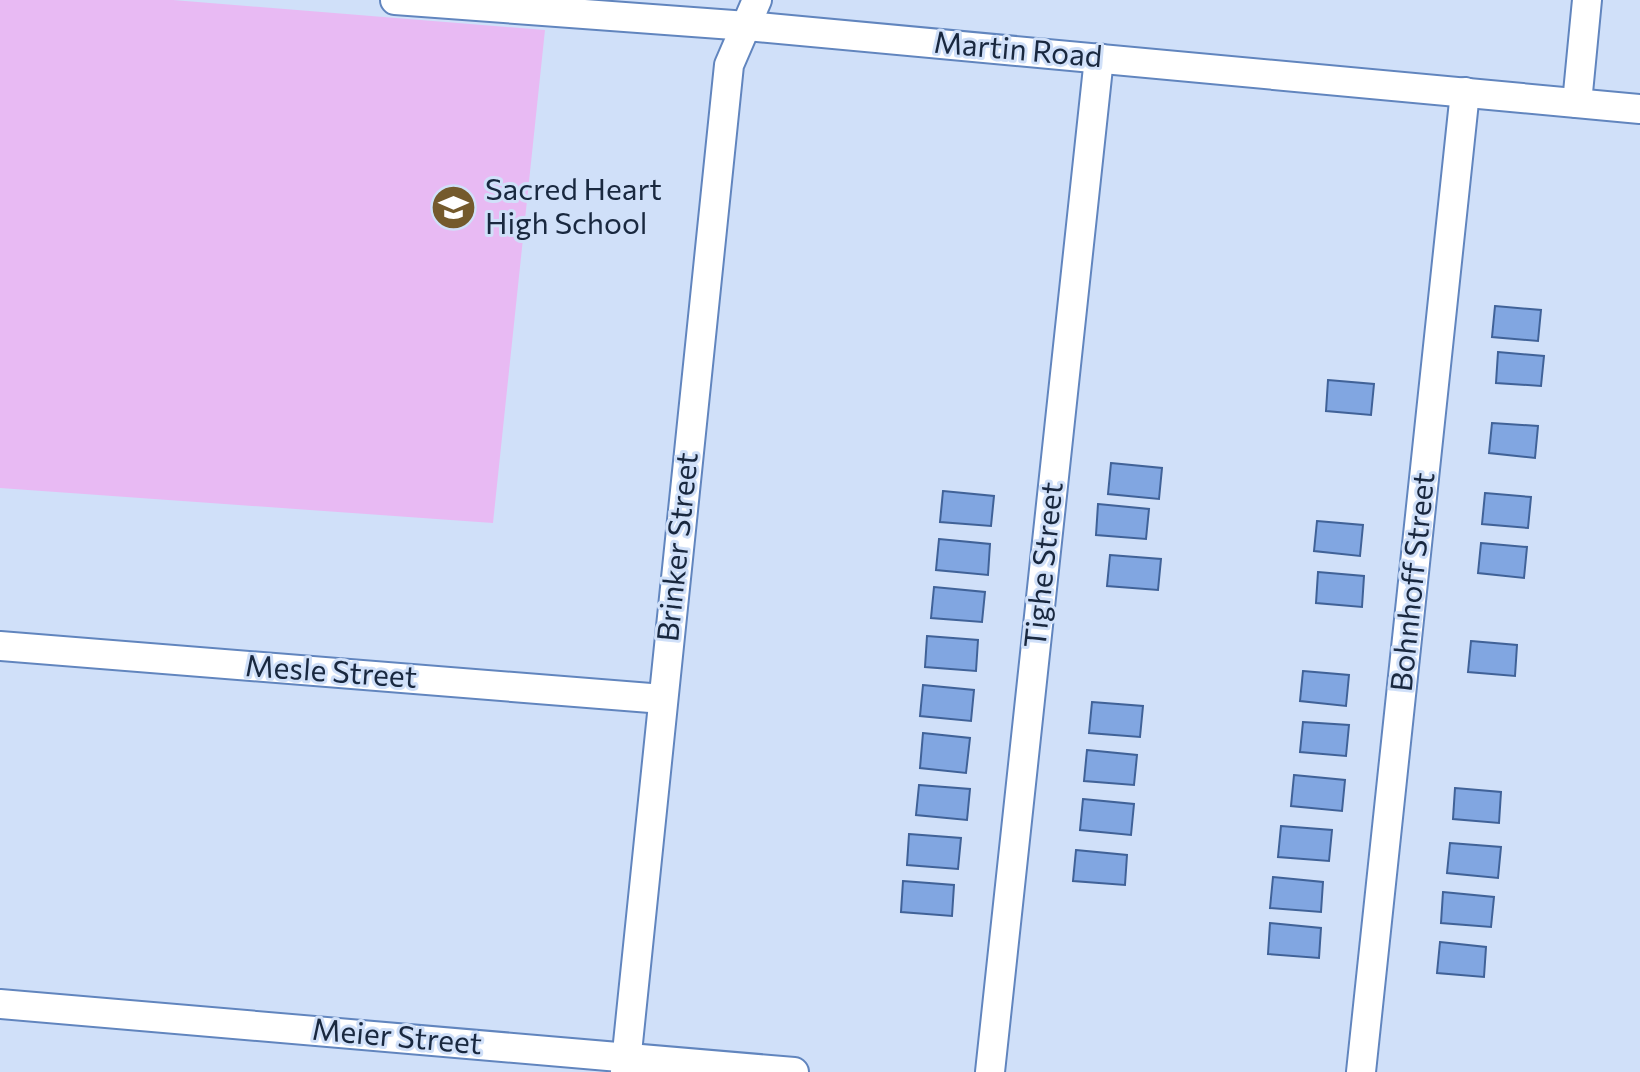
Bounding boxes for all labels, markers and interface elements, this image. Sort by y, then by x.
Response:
street label: Martin Road [932,22,1104,73]
place label: Sacred Heart High School [485,169,662,240]
school or university icon: Sacred Heart High School [430,183,478,231]
street label: Brinker Street [647,450,704,643]
street label: Bohnhoff Street [1381,470,1440,693]
street label: Tighe Street [1014,480,1069,650]
street label: Mesle Street [244,645,418,694]
street label: Meier Street [311,1009,484,1060]

